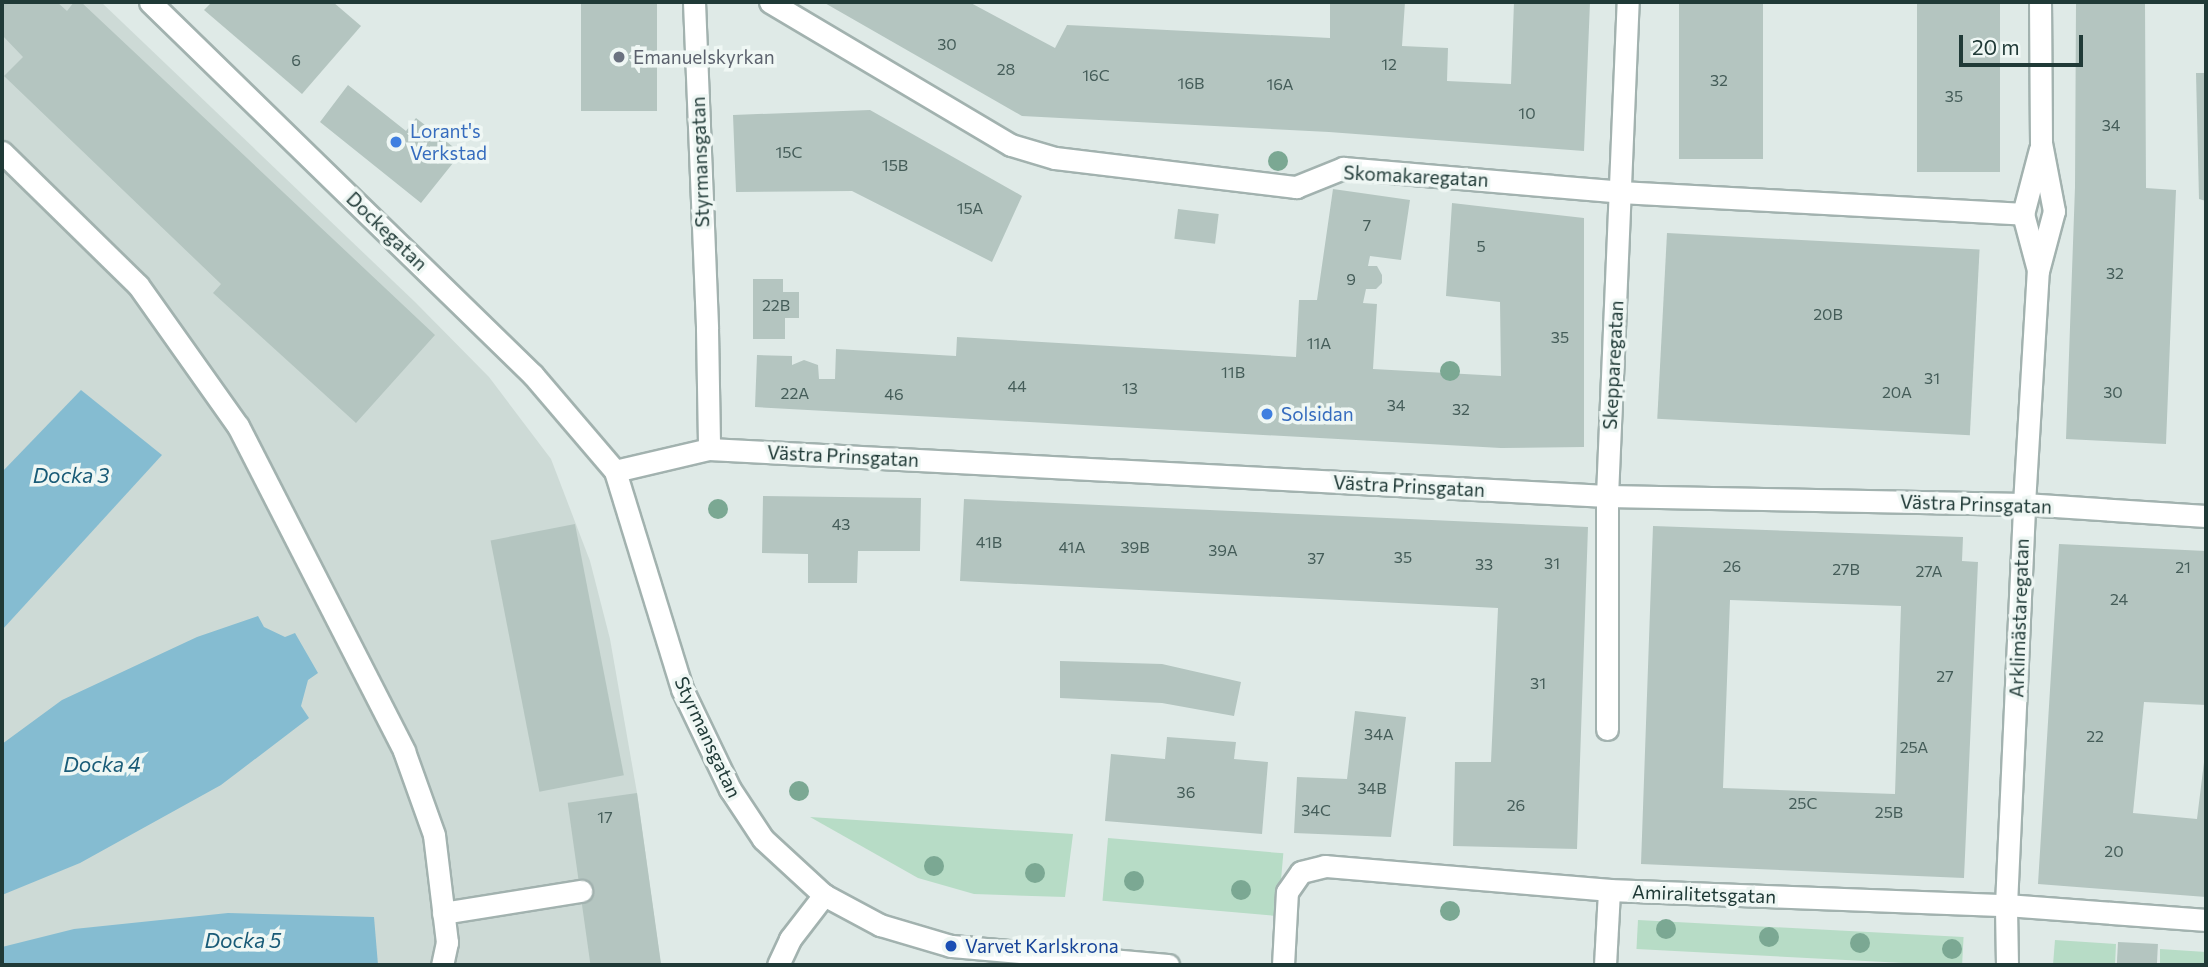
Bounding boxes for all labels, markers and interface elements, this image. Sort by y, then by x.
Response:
scale bar [1963,21,2087,65]
house number: 30 [937,34,957,54]
text: 20 m [1972,34,2020,59]
place label: Emanuelskyrkan [633,46,775,68]
marker: Emanuelskyrkan [611,49,627,65]
house number: 6 [291,50,301,70]
house number: 12 [1381,54,1397,74]
house number: 28 [997,59,1015,79]
house number: 16C [1082,65,1110,85]
house number: 32 [1710,70,1728,90]
house number: 16B [1178,73,1204,93]
house number: 16A [1266,74,1294,94]
house number: 35 [1945,86,1963,106]
street label: Styrmansgatan [686,96,714,228]
house number: 10 [1518,103,1536,123]
house number: 34 [2102,115,2120,135]
place label: Lorant's Verkstad [410,120,487,164]
marker: Lorant's Verkstad [388,134,404,150]
house number: 15C [776,142,802,162]
house number: 15B [882,155,908,175]
street label: Skomakaregatan [1343,161,1489,191]
street label: Dockegatan [342,187,432,275]
house number: 15A [957,198,983,218]
house number: 7 [1363,215,1371,235]
house number: 5 [1476,236,1486,256]
house number: 32 [2106,263,2124,283]
house number: 9 [1346,269,1356,289]
house number: 22B [762,295,790,315]
street label: Skepparegatan [1598,300,1628,430]
house number: 20B [1813,304,1843,324]
house number: 35 [1551,327,1569,347]
house number: 11A [1307,333,1331,353]
house number: 11B [1221,362,1245,382]
house number: 31 [1924,368,1940,388]
house number: 44 [1007,376,1027,396]
house number: 13 [1122,378,1138,398]
house number: 20A [1882,382,1912,402]
house number: 30 [2103,382,2123,402]
house number: 22A [781,383,809,403]
house number: 46 [884,384,904,404]
house number: 34 [1387,395,1405,415]
house number: 32 [1452,399,1470,419]
place label: Solsidan [1281,403,1354,425]
marker: Solsidan [1259,406,1275,422]
street label: Västra Prinsgatan [767,441,919,471]
water label: Docka 3 [33,462,109,488]
street label: Västra Prinsgatan [1333,471,1485,501]
street label: Västra Prinsgatan [1900,490,2052,518]
house number: 43 [832,514,850,534]
house number: 41B [976,532,1002,552]
house number: 41A [1059,537,1085,557]
house number: 39B [1120,537,1150,557]
street label: Arklimästaregatan [2005,538,2033,698]
house number: 39A [1208,540,1238,560]
house number: 35 [1394,547,1412,567]
house number: 37 [1307,548,1325,568]
house number: 31 [1544,553,1560,573]
house number: 33 [1475,554,1493,574]
house number: 26 [1723,556,1741,576]
house number: 21 [2175,557,2191,577]
house number: 27B [1832,559,1860,579]
house number: 27A [1916,561,1942,581]
house number: 24 [2110,589,2128,609]
house number: 27 [1936,666,1954,686]
street label: Styrmansgatan [670,673,746,801]
house number: 31 [1530,673,1546,693]
house number: 34A [1364,724,1394,744]
house number: 22 [2086,726,2104,746]
house number: 25A [1900,737,1928,757]
water label: Docka 4 [63,751,141,777]
house number: 34B [1357,778,1387,798]
house number: 36 [1177,782,1195,802]
house number: 25C [1788,793,1818,813]
house number: 26 [1507,795,1525,815]
house number: 34C [1301,800,1331,820]
house number: 25B [1875,802,1903,822]
house number: 17 [597,807,613,827]
house number: 20 [2104,841,2124,861]
street label: Amiralitetsgatan [1631,880,1777,908]
water label: Docka 5 [205,927,281,953]
place label: Varvet Karlskrona [965,935,1119,957]
marker: Varvet Karlskrona [943,938,959,954]

